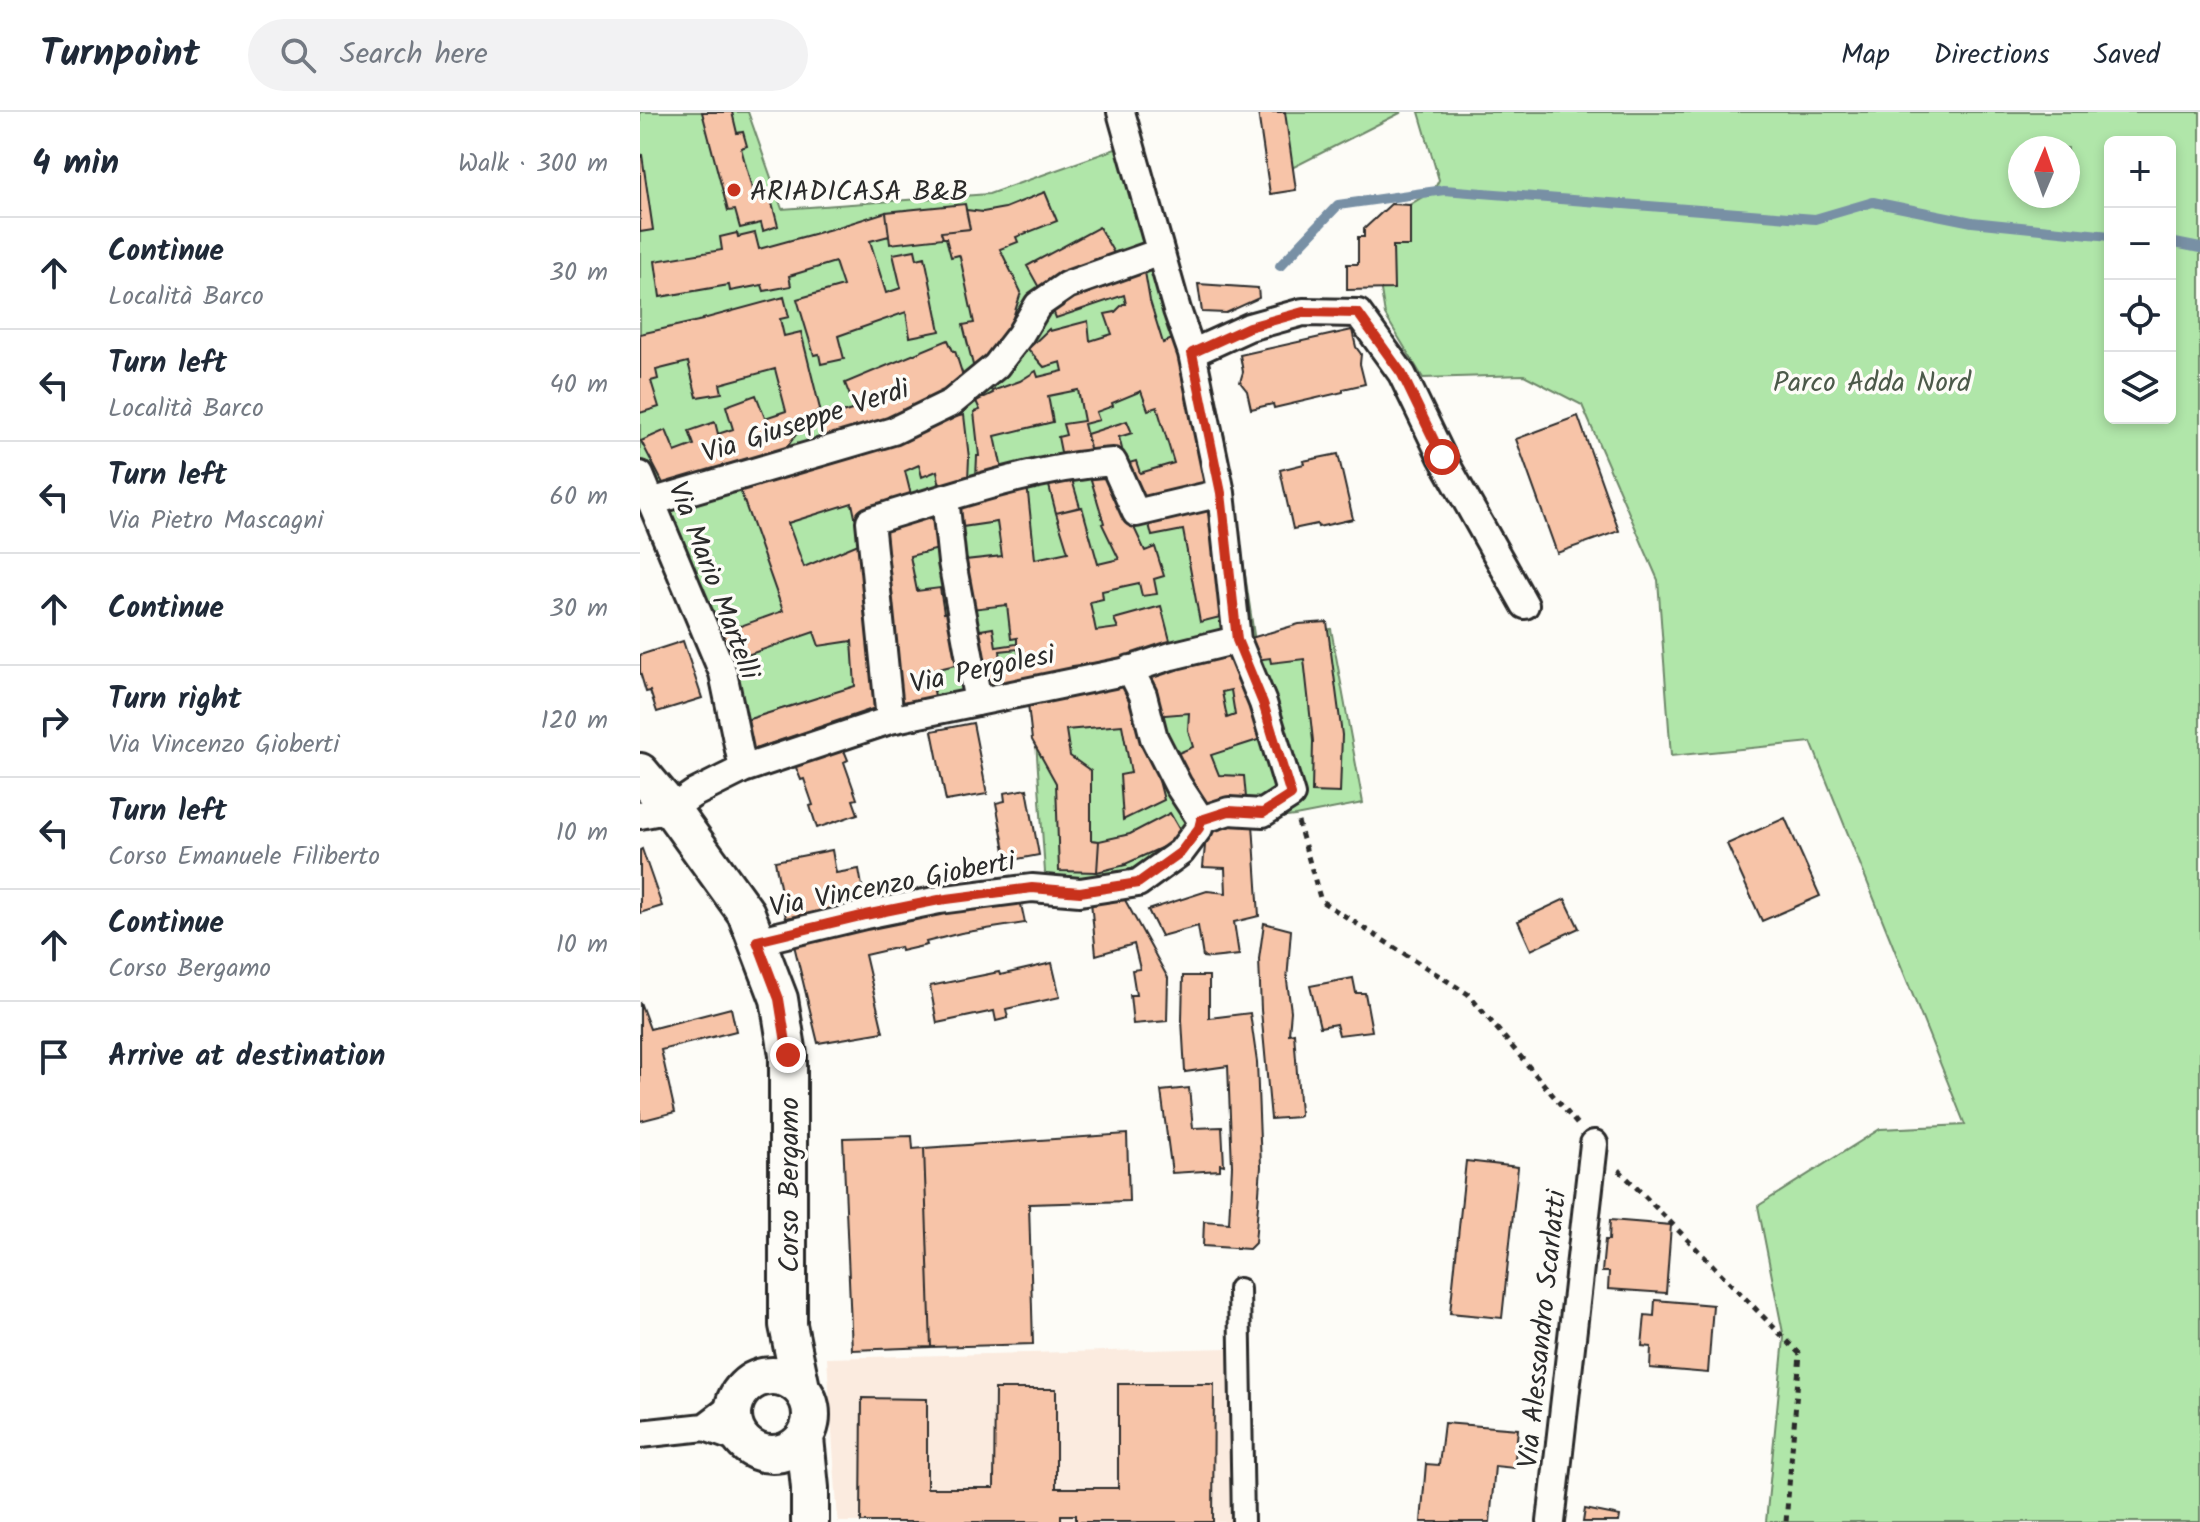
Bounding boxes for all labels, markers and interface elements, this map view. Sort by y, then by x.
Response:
search box [248,19,808,91]
text: Turnpoint [40,25,200,85]
text: Search here [340,31,488,79]
icon: search [276,33,320,77]
text: Map [1841,33,1890,78]
text: Directions [1934,33,2050,78]
text: Saved [2094,33,2160,78]
north arrow [2008,136,2080,208]
map controls [2104,136,2176,424]
button: + [2104,136,2176,208]
text: 4 min [32,137,119,191]
text: Walk · 300 m [458,143,608,185]
place label: ARIADICASA B&B [750,170,968,215]
marker: ARIADICASA B&B [725,181,743,199]
button: − [2104,208,2176,280]
text: Continue [108,228,224,276]
icon: ahead [32,251,76,295]
text: 30 m [549,252,608,294]
text: Località Barco [108,276,264,318]
button: locate [2104,280,2176,352]
text: Turn left [108,340,227,388]
button: layers [2104,352,2176,424]
park label: Parco Adda Nord [1773,361,1972,406]
icon: left [32,363,76,407]
text: 40 m [550,364,608,406]
street label: Via Giuseppe Verdi [696,367,917,477]
text: Località Barco [108,388,264,430]
route start [1424,439,1460,475]
text: Turn left [108,452,227,500]
icon: left [32,475,76,519]
street label: Via Mario Martelli [654,475,772,688]
text: 60 m [549,476,608,518]
text: Via Pietro Mascagni [108,500,323,542]
text: Continue [108,585,224,633]
icon: ahead [32,587,76,631]
text: 30 m [549,588,608,630]
street label: Via Pergolesi [906,633,1060,708]
text: Turn right [108,676,241,724]
icon: right [32,699,76,743]
text: 120 m [541,700,608,742]
text: Via Vincenzo Gioberti [108,724,339,766]
text: Turn left [108,788,227,836]
icon: left [32,811,76,855]
text: 10 m [556,812,608,854]
text: Corso Emanuele Filiberto [108,836,380,878]
street label: Via Vincenzo Gioberti [766,839,1020,931]
text: Continue [108,900,224,948]
icon: ahead [32,923,76,967]
text: 10 m [556,924,608,966]
text: Corso Bergamo [108,948,271,990]
text: Arrive at destination [108,1033,385,1081]
icon: arrive [32,1035,76,1079]
route end [770,1037,806,1073]
street label: Corso Bergamo [768,1097,813,1273]
street label: Via Alessandro Scarlatti [1507,1187,1581,1471]

